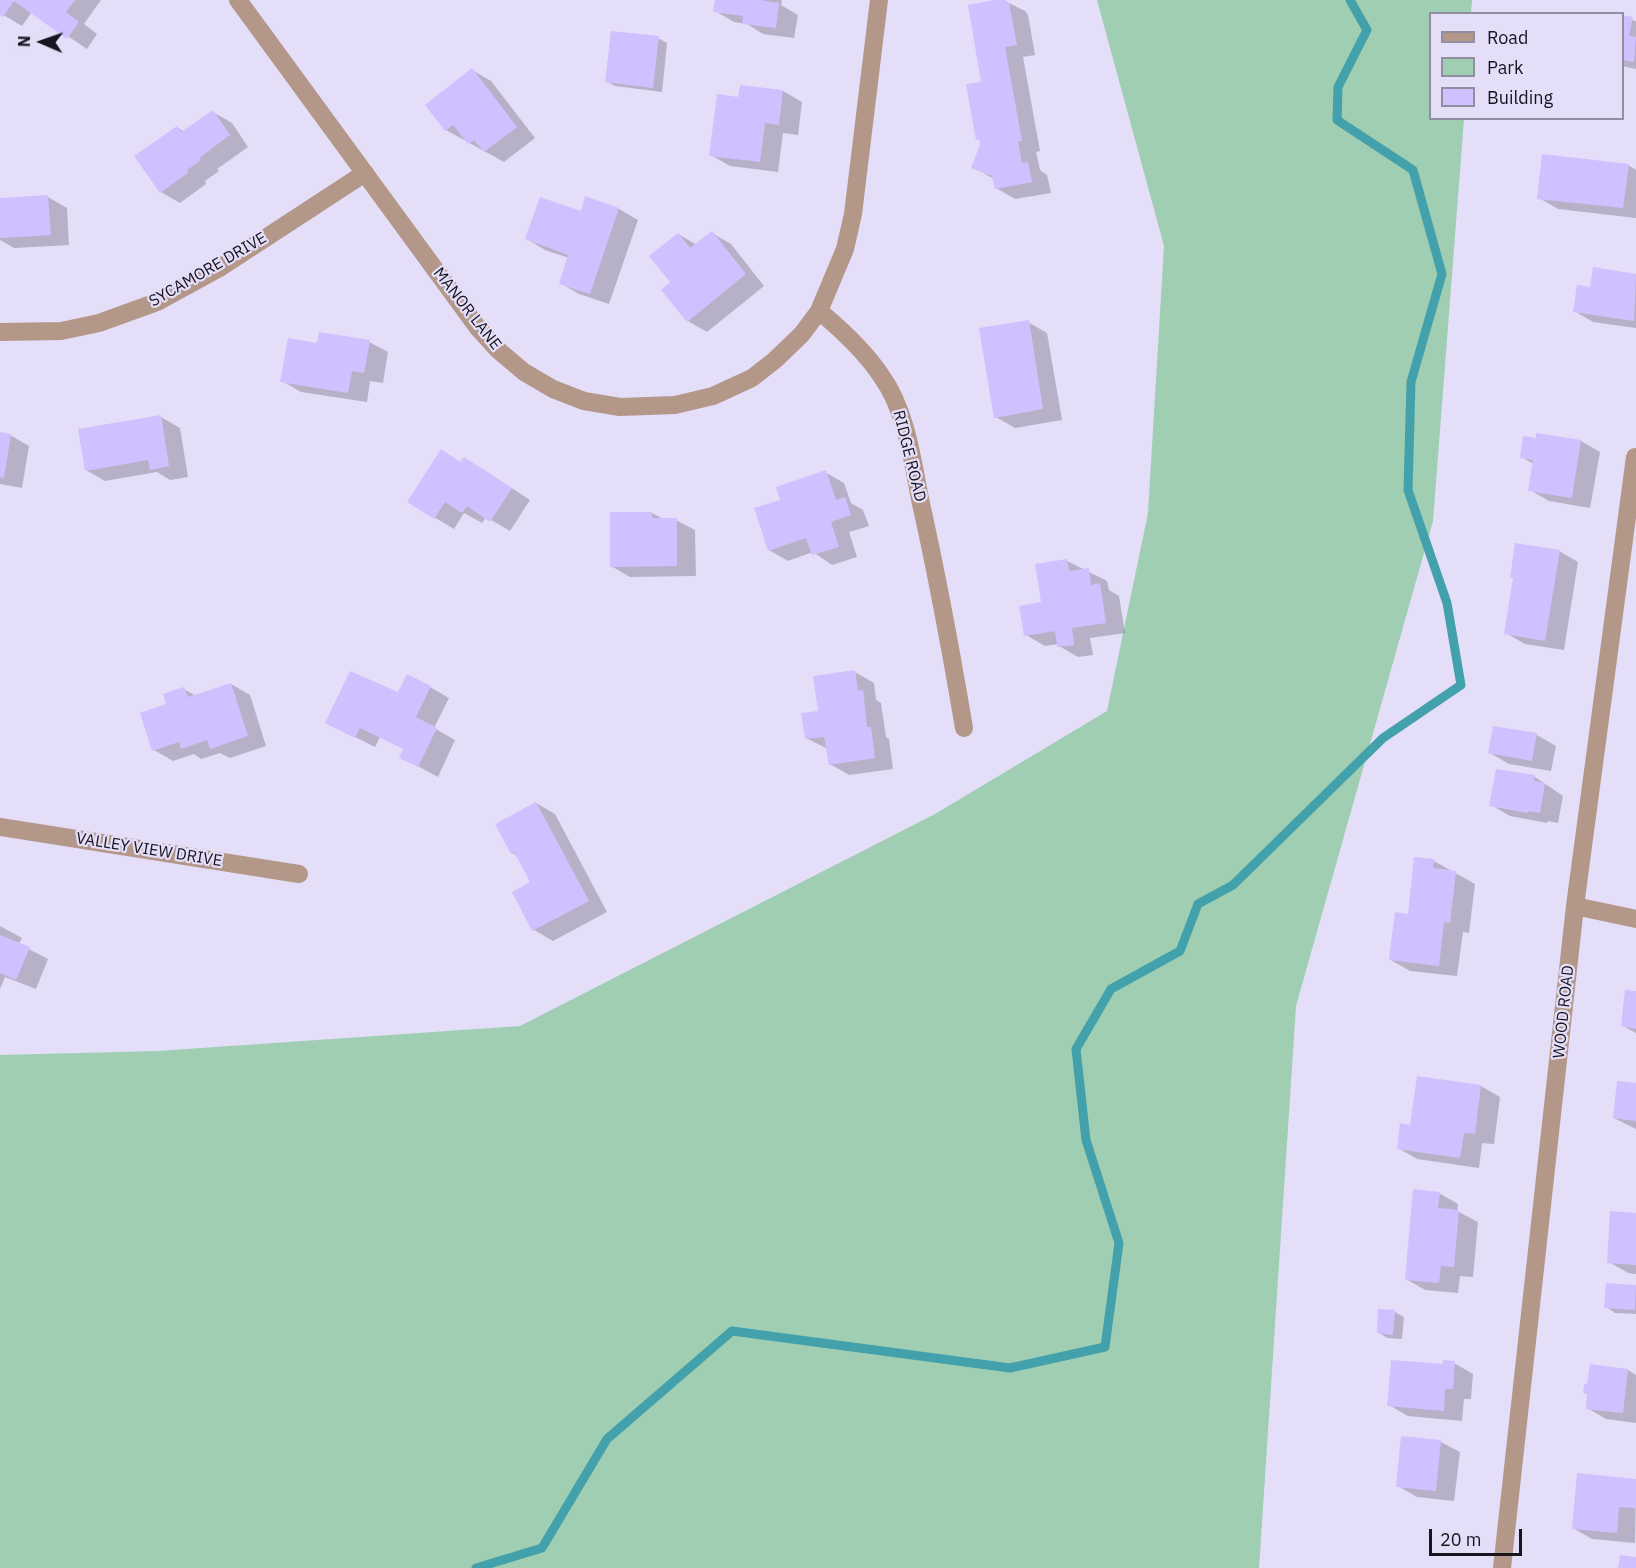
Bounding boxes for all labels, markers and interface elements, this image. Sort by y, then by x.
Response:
north arrow [12,12,72,72]
legend [1429,12,1624,120]
text: Road [1487,26,1528,49]
text: N [14,35,34,48]
text: Park [1487,56,1523,79]
text: Building [1487,86,1553,109]
street label: SYCAMORE DRIVE [146,229,270,311]
street label: MANOR LANE [429,264,505,354]
street label: RIDGE ROAD [888,408,930,504]
street label: VALLEY VIEW DRIVE [75,829,223,871]
street label: WOOD ROAD [1550,964,1578,1060]
scale bar [1432,1517,1525,1555]
text: 20 m [1440,1528,1482,1551]

